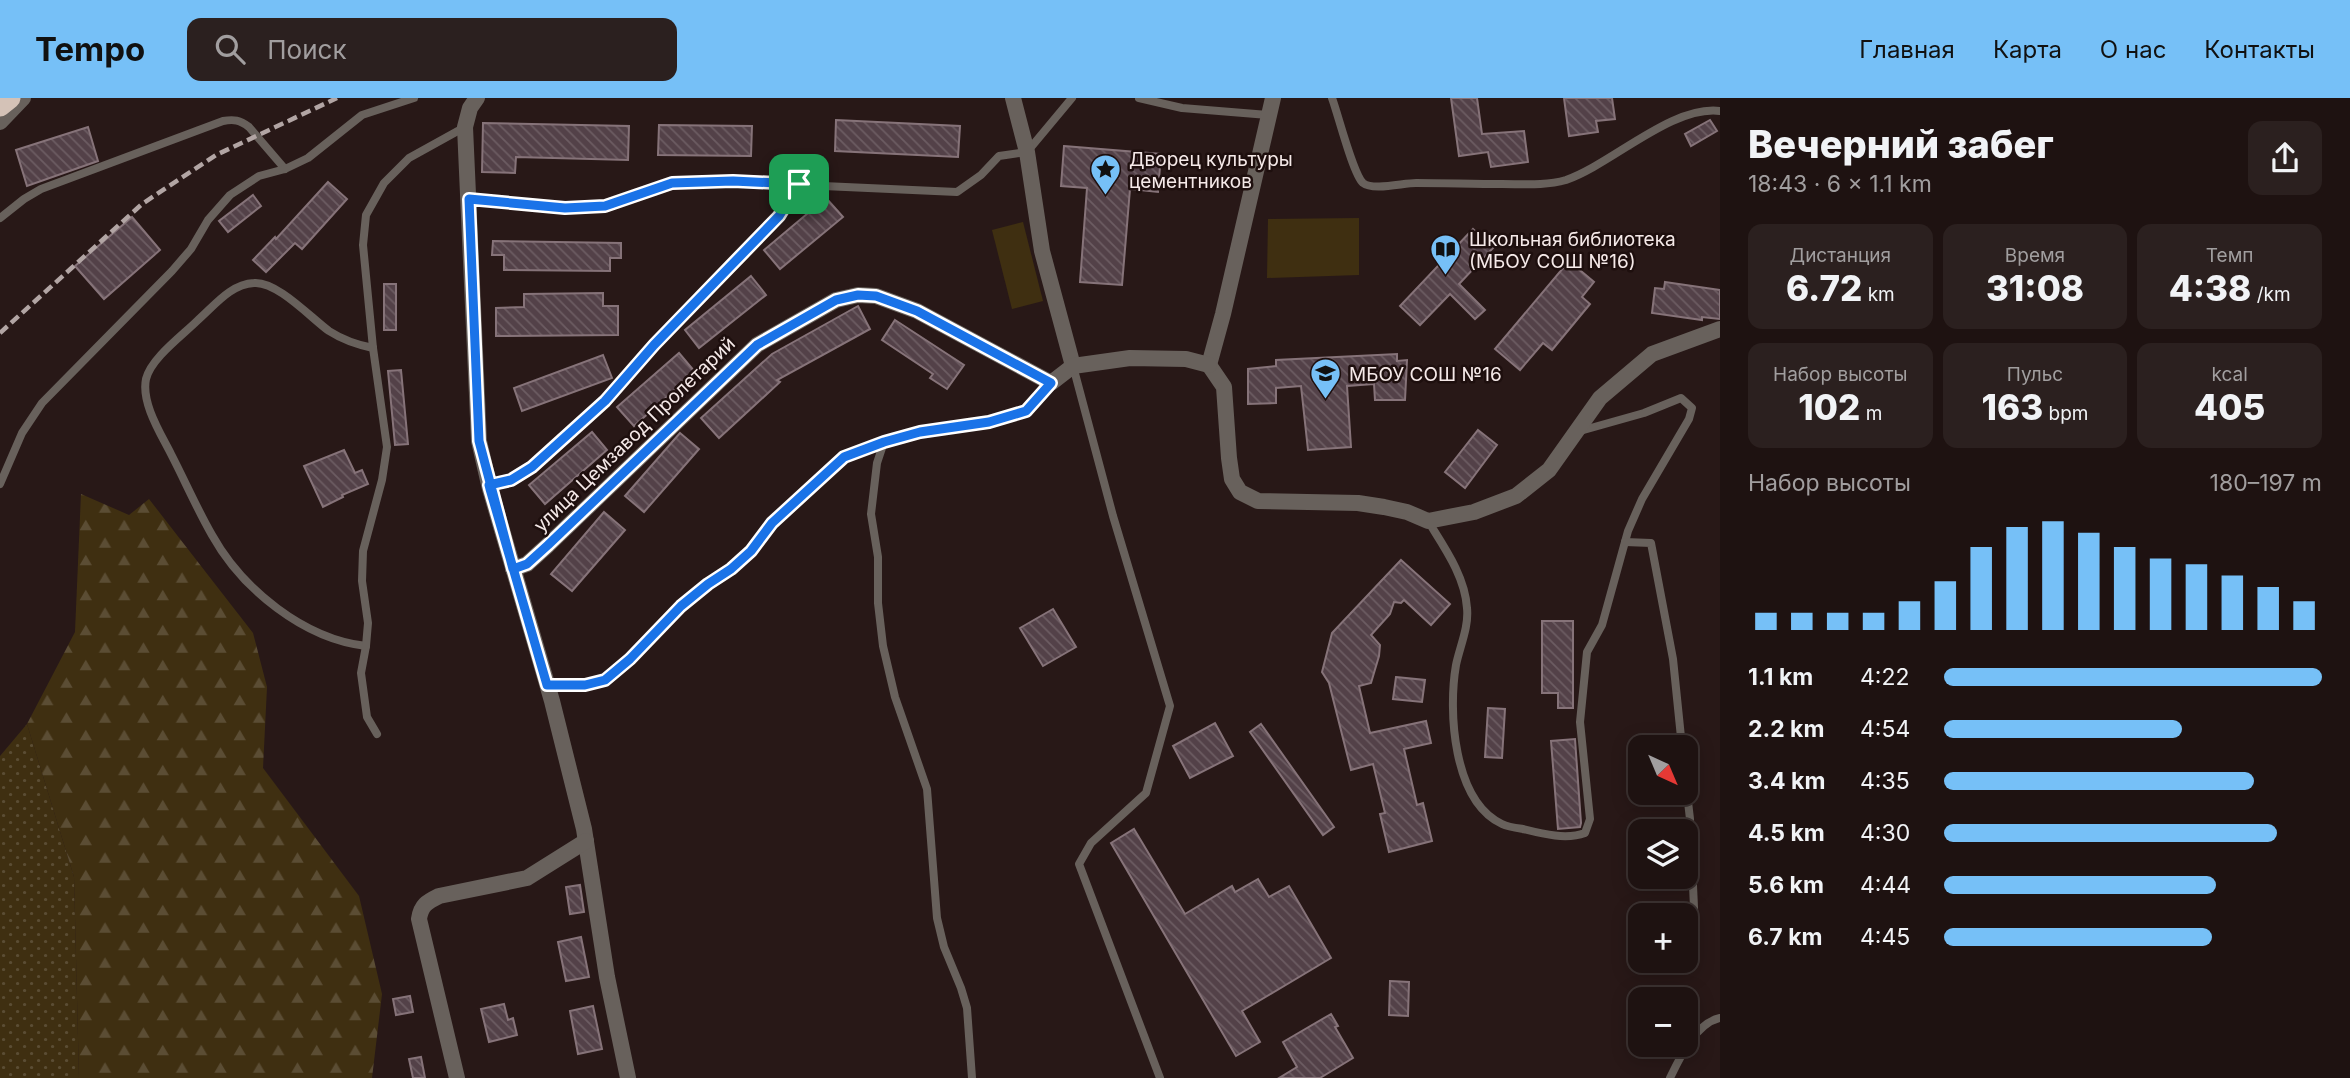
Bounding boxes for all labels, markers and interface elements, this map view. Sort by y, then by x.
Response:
search box [187,18,677,81]
text: Tempo [35,29,145,69]
icon: search [211,30,249,68]
text: Поиск [267,34,347,65]
text: Главная [1859,35,1955,64]
text: Карта [1993,35,2062,64]
text: О нас [2100,35,2166,64]
text: Контакты [2204,35,2315,64]
text: Вечерний забег [1748,121,2054,167]
button: share [2248,121,2322,195]
place label: Дворец культуры цементников [1129,148,1293,193]
place icon: Дворец культуры цементников [1089,153,1123,197]
pin [769,154,829,214]
icon: arrive [780,165,818,203]
text: 18:43 · 6 × 1.1 km [1748,170,1932,198]
place label: Школьная библиотека (МБОУ СОШ №16) [1469,228,1676,273]
library icon: Школьная библиотека (МБОУ СОШ №16) [1429,233,1463,277]
text: Дистанция [1790,244,1891,267]
text: Время [2005,244,2065,267]
text: Темп [2206,244,2254,267]
text: 6.72 [1786,267,1862,309]
text: 31:08 [1986,267,2084,309]
text: 4:38 [2169,267,2251,309]
text: km [1862,283,1895,306]
text: /km [2251,283,2291,306]
street label: улица Цемзавод Пролетарий [529,332,740,537]
school or university icon: МБОУ СОШ №16 [1309,357,1343,401]
place label: МБОУ СОШ №16 [1349,363,1502,386]
text: Набор высоты [1773,363,1908,386]
text: Пульс [2007,363,2063,386]
text: kcal [2212,363,2248,386]
text: 102 [1798,386,1860,428]
text: 163 [1982,386,2043,428]
text: 405 [2194,386,2265,428]
text: m [1860,402,1882,425]
text: bpm [2043,402,2088,425]
text: Набор высоты [1748,469,1911,497]
text: 180–197 m [2210,469,2322,497]
text: 1.1 km [1748,663,1813,691]
text: 4:22 [1860,663,1910,691]
text: 2.2 km [1748,715,1824,743]
text: 4:54 [1860,715,1910,743]
north arrow [1628,735,1698,805]
map controls [1628,735,1698,1057]
text: 3.4 km [1748,767,1825,795]
text: 4:35 [1860,767,1910,795]
button: layers [1628,819,1698,889]
text: 4.5 km [1748,819,1825,847]
text: 4:30 [1860,819,1910,847]
text: 5.6 km [1748,871,1824,899]
text: 4:44 [1860,871,1911,899]
button: + [1628,903,1698,973]
text: 6.7 km [1748,923,1823,951]
text: 4:45 [1860,923,1910,951]
button: − [1628,987,1698,1057]

